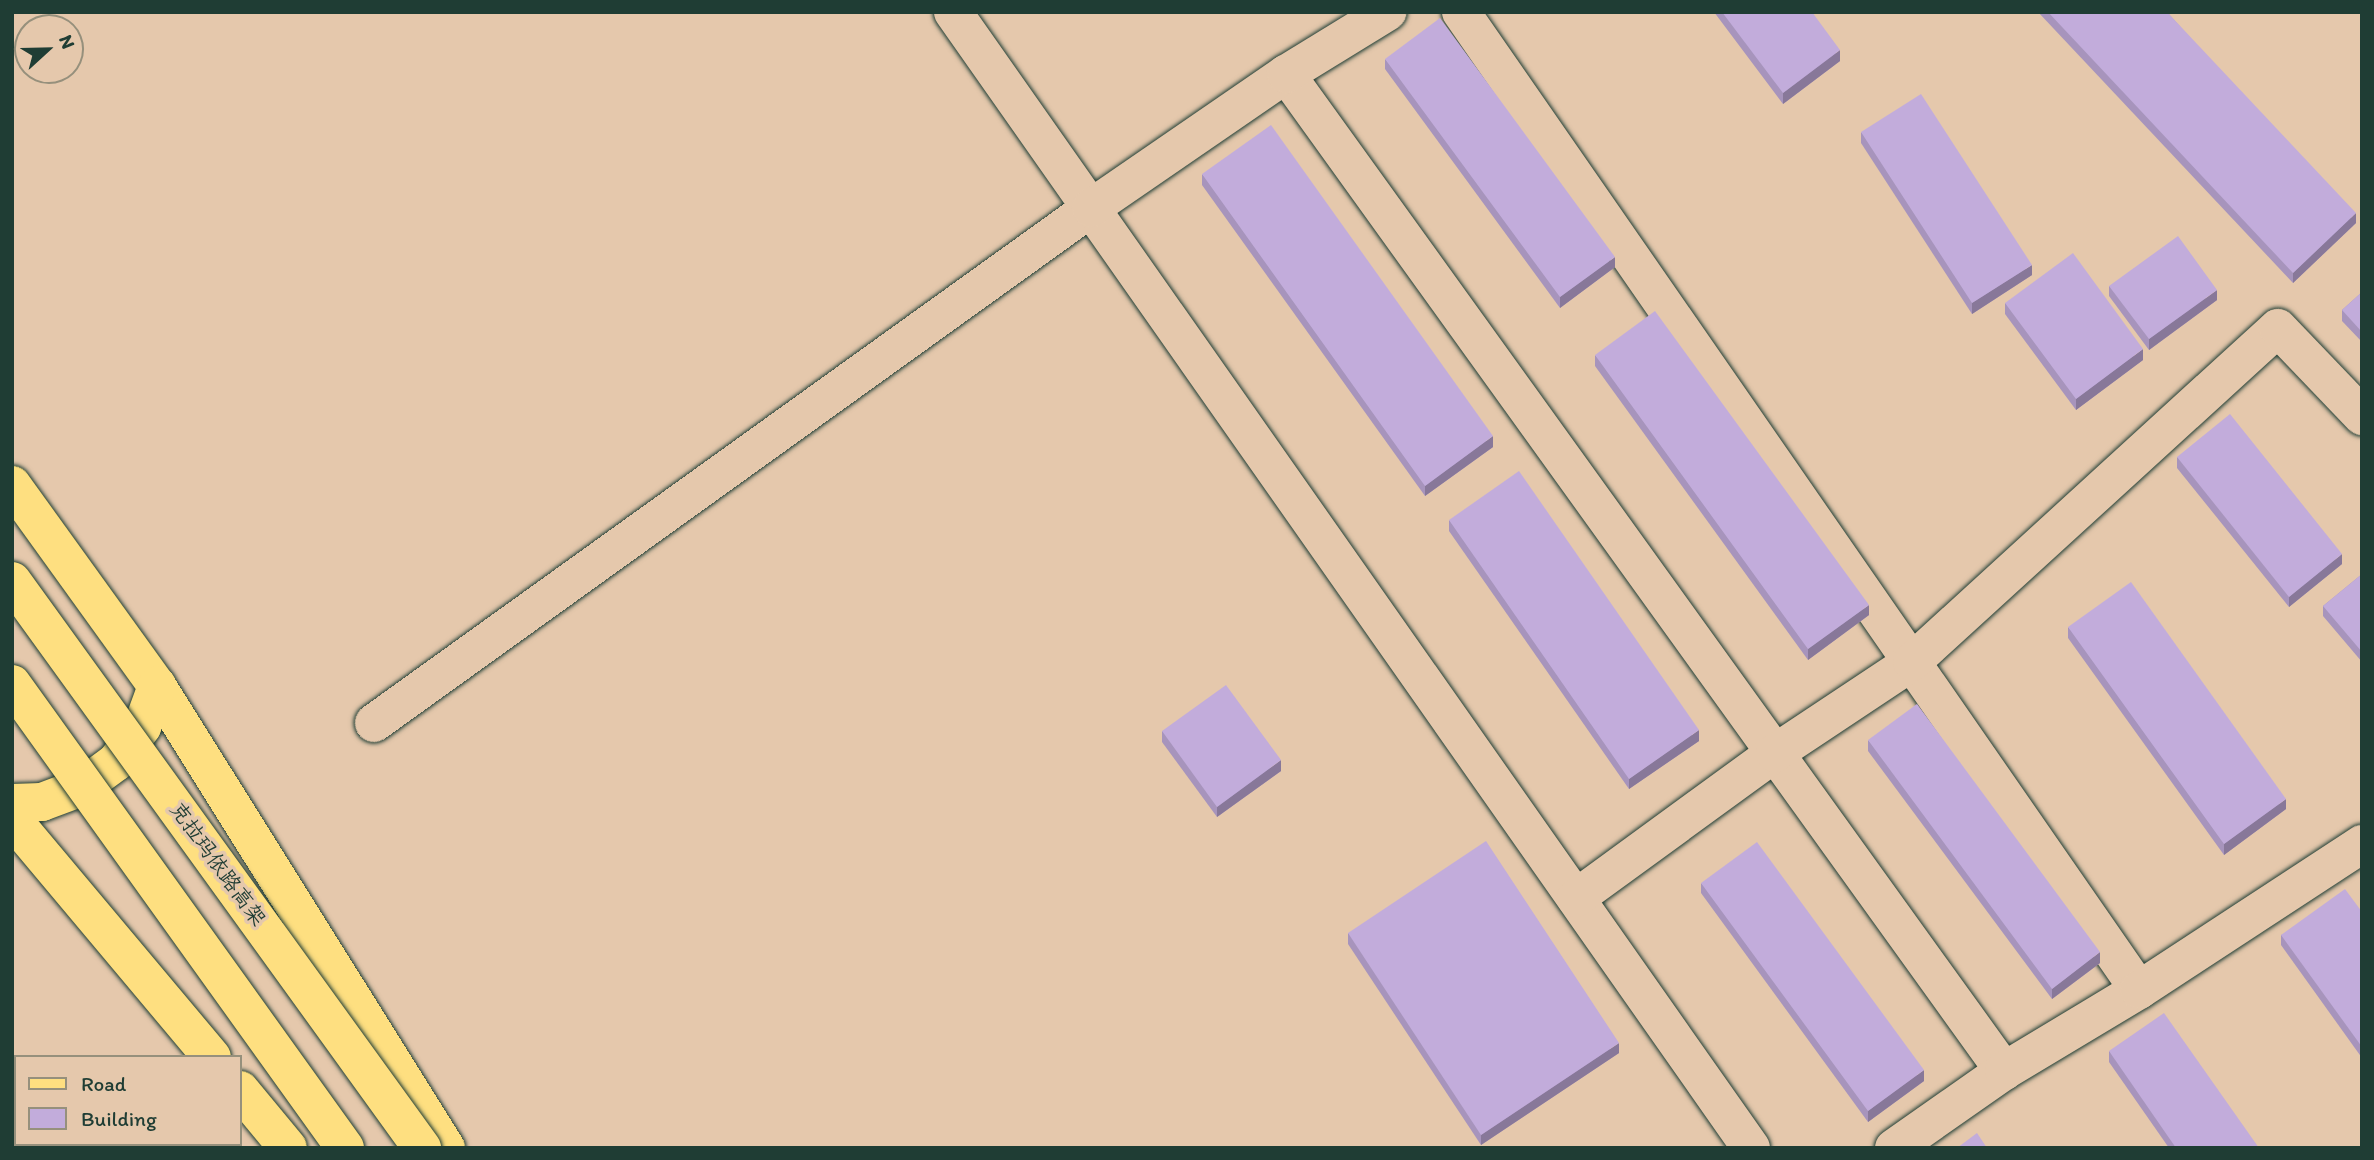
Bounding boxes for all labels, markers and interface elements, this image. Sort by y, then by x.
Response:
north arrow [14,14,84,84]
text: N [54,31,80,52]
street label: 克拉玛依路高架 [165,797,271,931]
legend [14,1055,242,1146]
text: Road [81,1071,126,1096]
text: Building [81,1106,157,1131]

